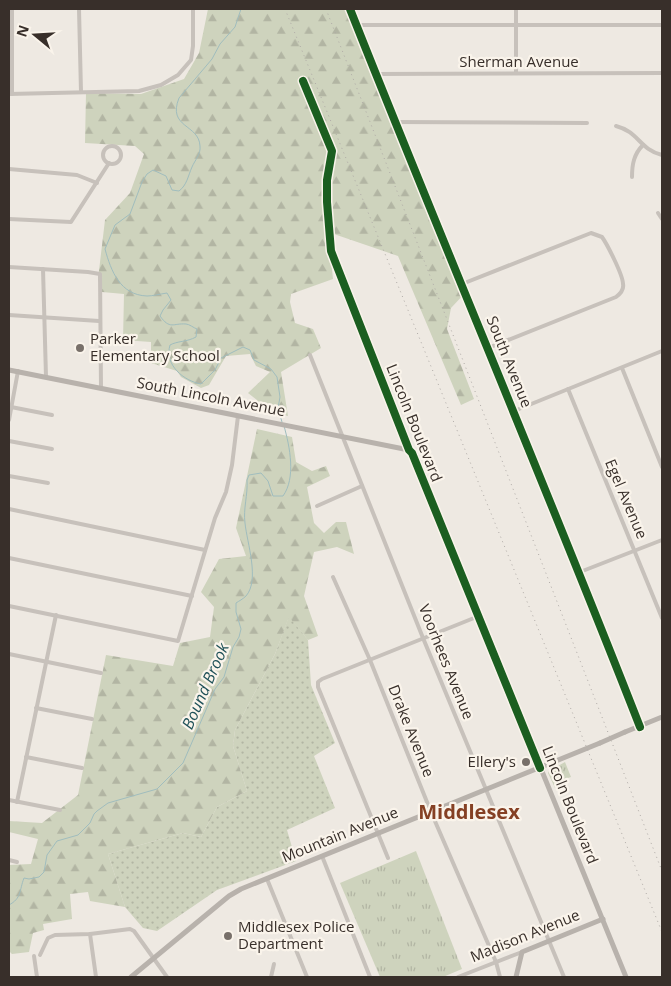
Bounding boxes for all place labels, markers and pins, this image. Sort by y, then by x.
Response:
place label: Parker Elementary School [90,328,220,365]
marker: Parker Elementary School [74,342,86,354]
place label: Ellery's [468,751,516,771]
marker: Ellery's [520,756,532,768]
place label: Middlesex Police Department [238,916,354,953]
marker: Middlesex Police Department [222,930,234,942]

